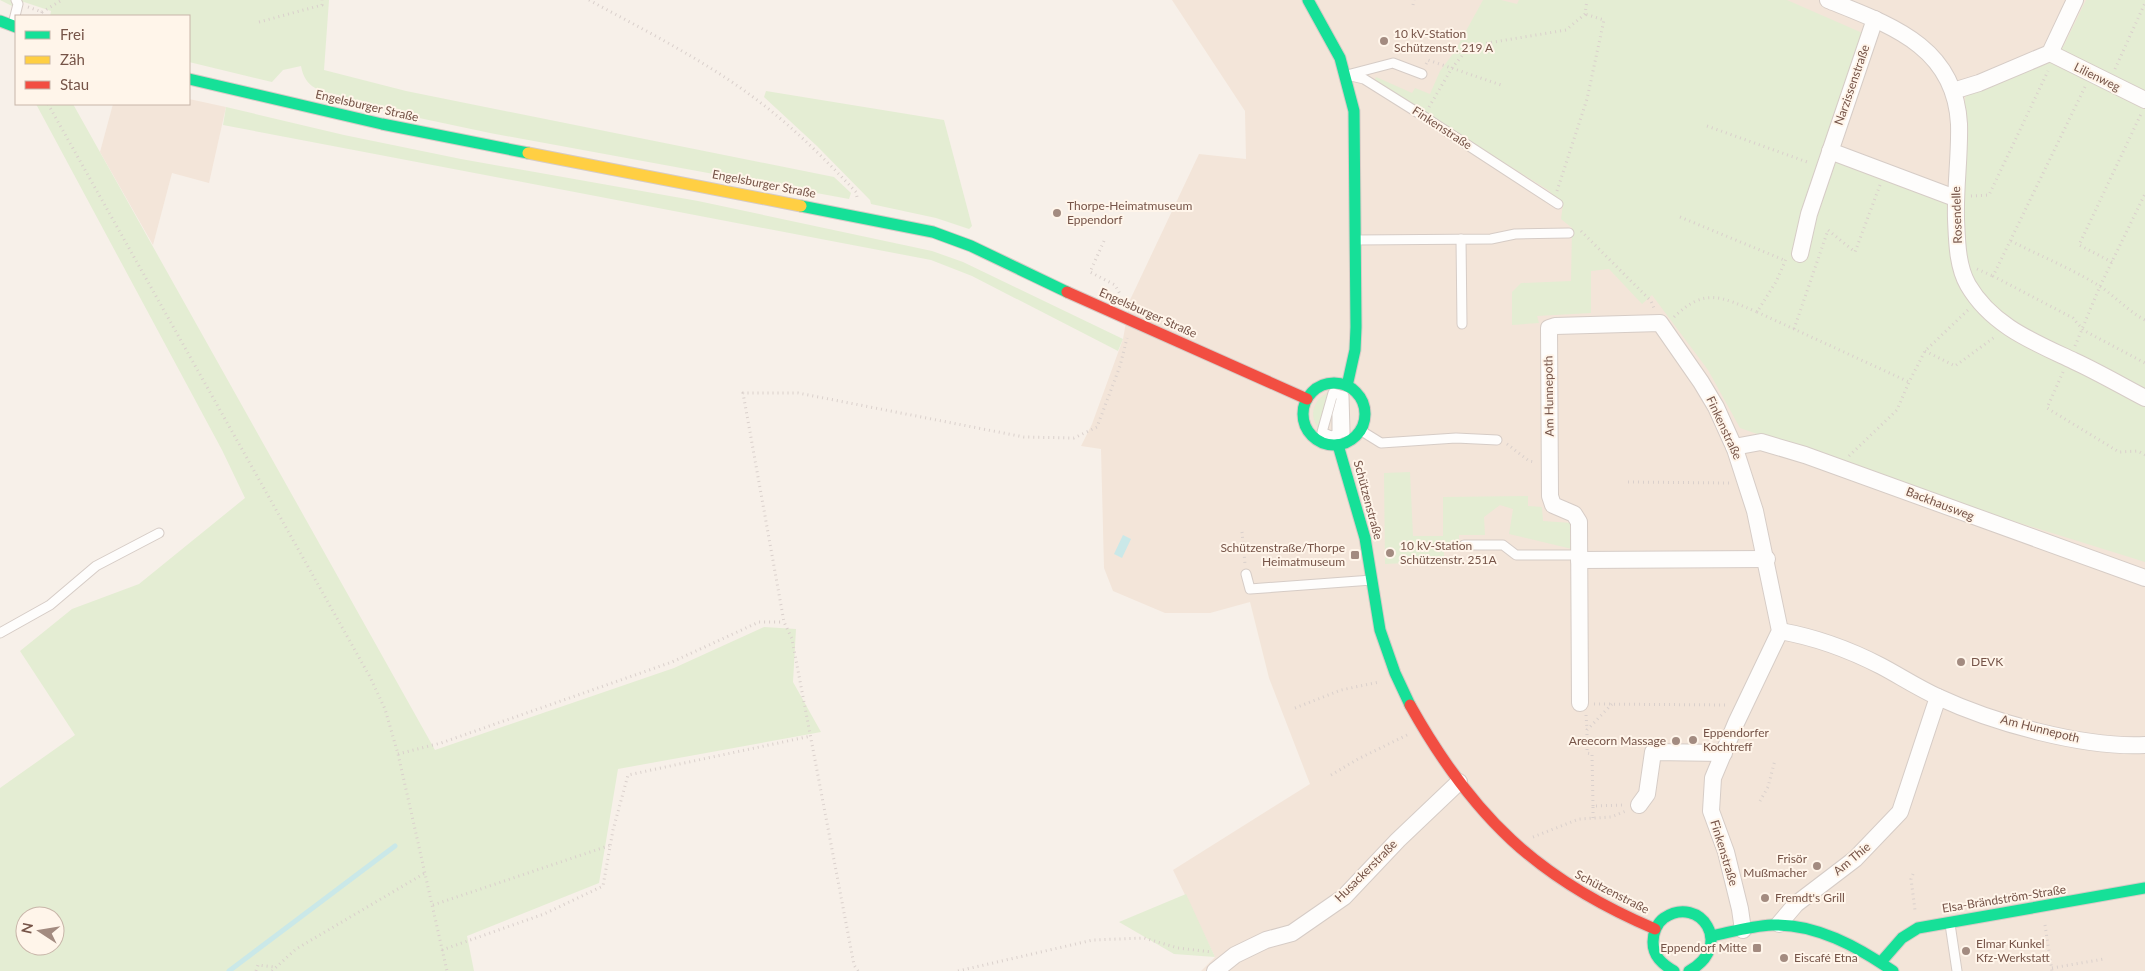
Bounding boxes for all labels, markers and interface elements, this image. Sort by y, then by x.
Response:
legend [15,15,190,105]
text: Frei [60,25,85,43]
place label: 10 kV-Station Schützenstr. 219 A [1394,26,1494,55]
marker: 10 kV-Station Schützenstr. 219 A [1378,35,1390,47]
street label: Narzissenstraße [1831,43,1872,127]
text: Zäh [60,50,85,68]
street label: Lilienweg [2072,59,2123,94]
text: Stau [60,75,89,93]
street label: Engelsburger Straße [314,86,420,125]
street label: Finkenstraße [1410,103,1475,152]
street label: Engelsburger Straße [711,166,817,201]
street label: Rosendelle [1948,186,1965,244]
place label: Thorpe-Heimatmuseum Eppendorf [1067,198,1192,227]
marker: Thorpe-Heimatmuseum Eppendorf [1051,207,1063,219]
street label: Engelsburger Straße [1097,284,1199,341]
street label: Am Hunnepoth [1540,355,1557,437]
street label: Finkenstraße [1703,394,1746,462]
street label: Schützenstraße [1351,459,1386,541]
street label: Backhausweg [1904,484,1976,523]
place label: 10 kV-Station Schützenstr. 251A [1400,538,1497,567]
place label: Schützenstraße/Thorpe Heimatmuseum [1220,540,1345,569]
marker: 10 kV-Station Schützenstr. 251A [1384,547,1396,559]
marker: Schützenstraße/Thorpe Heimatmuseum [1349,549,1361,561]
place label: DEVK [1971,654,2003,669]
marker: DEVK [1955,656,1967,668]
street label: Am Hunnepoth [1999,711,2081,746]
place label: Eppendorfer Kochtreff [1703,725,1769,754]
place label: Areecorn Massage [1569,733,1666,748]
marker: Eppendorfer Kochtreff [1687,734,1699,746]
marker: Areecorn Massage [1670,735,1682,747]
street label: Finkenstraße [1707,818,1742,888]
street label: Husackerstraße [1331,836,1400,905]
street label: Am Thie [1830,839,1873,878]
place label: Frisör Mußmacher [1743,851,1808,880]
marker: Frisör Mußmacher [1811,860,1823,872]
street label: Schützenstraße [1573,866,1652,917]
street label: Elsa-Brändström-Straße [1941,881,2067,916]
place label: Fremdt's Grill [1775,890,1845,905]
marker: Fremdt's Grill [1759,892,1771,904]
north arrow [15,906,65,956]
text: N [17,921,36,935]
place label: Elmar Kunkel Kfz-Werkstatt [1976,936,2050,965]
place label: Eppendorf Mitte [1660,940,1747,955]
marker: Eppendorf Mitte [1751,942,1763,954]
marker: Elmar Kunkel Kfz-Werkstatt [1960,945,1972,957]
place label: Eiscafé Etna [1794,950,1858,965]
marker: Eiscafé Etna [1778,952,1790,964]

